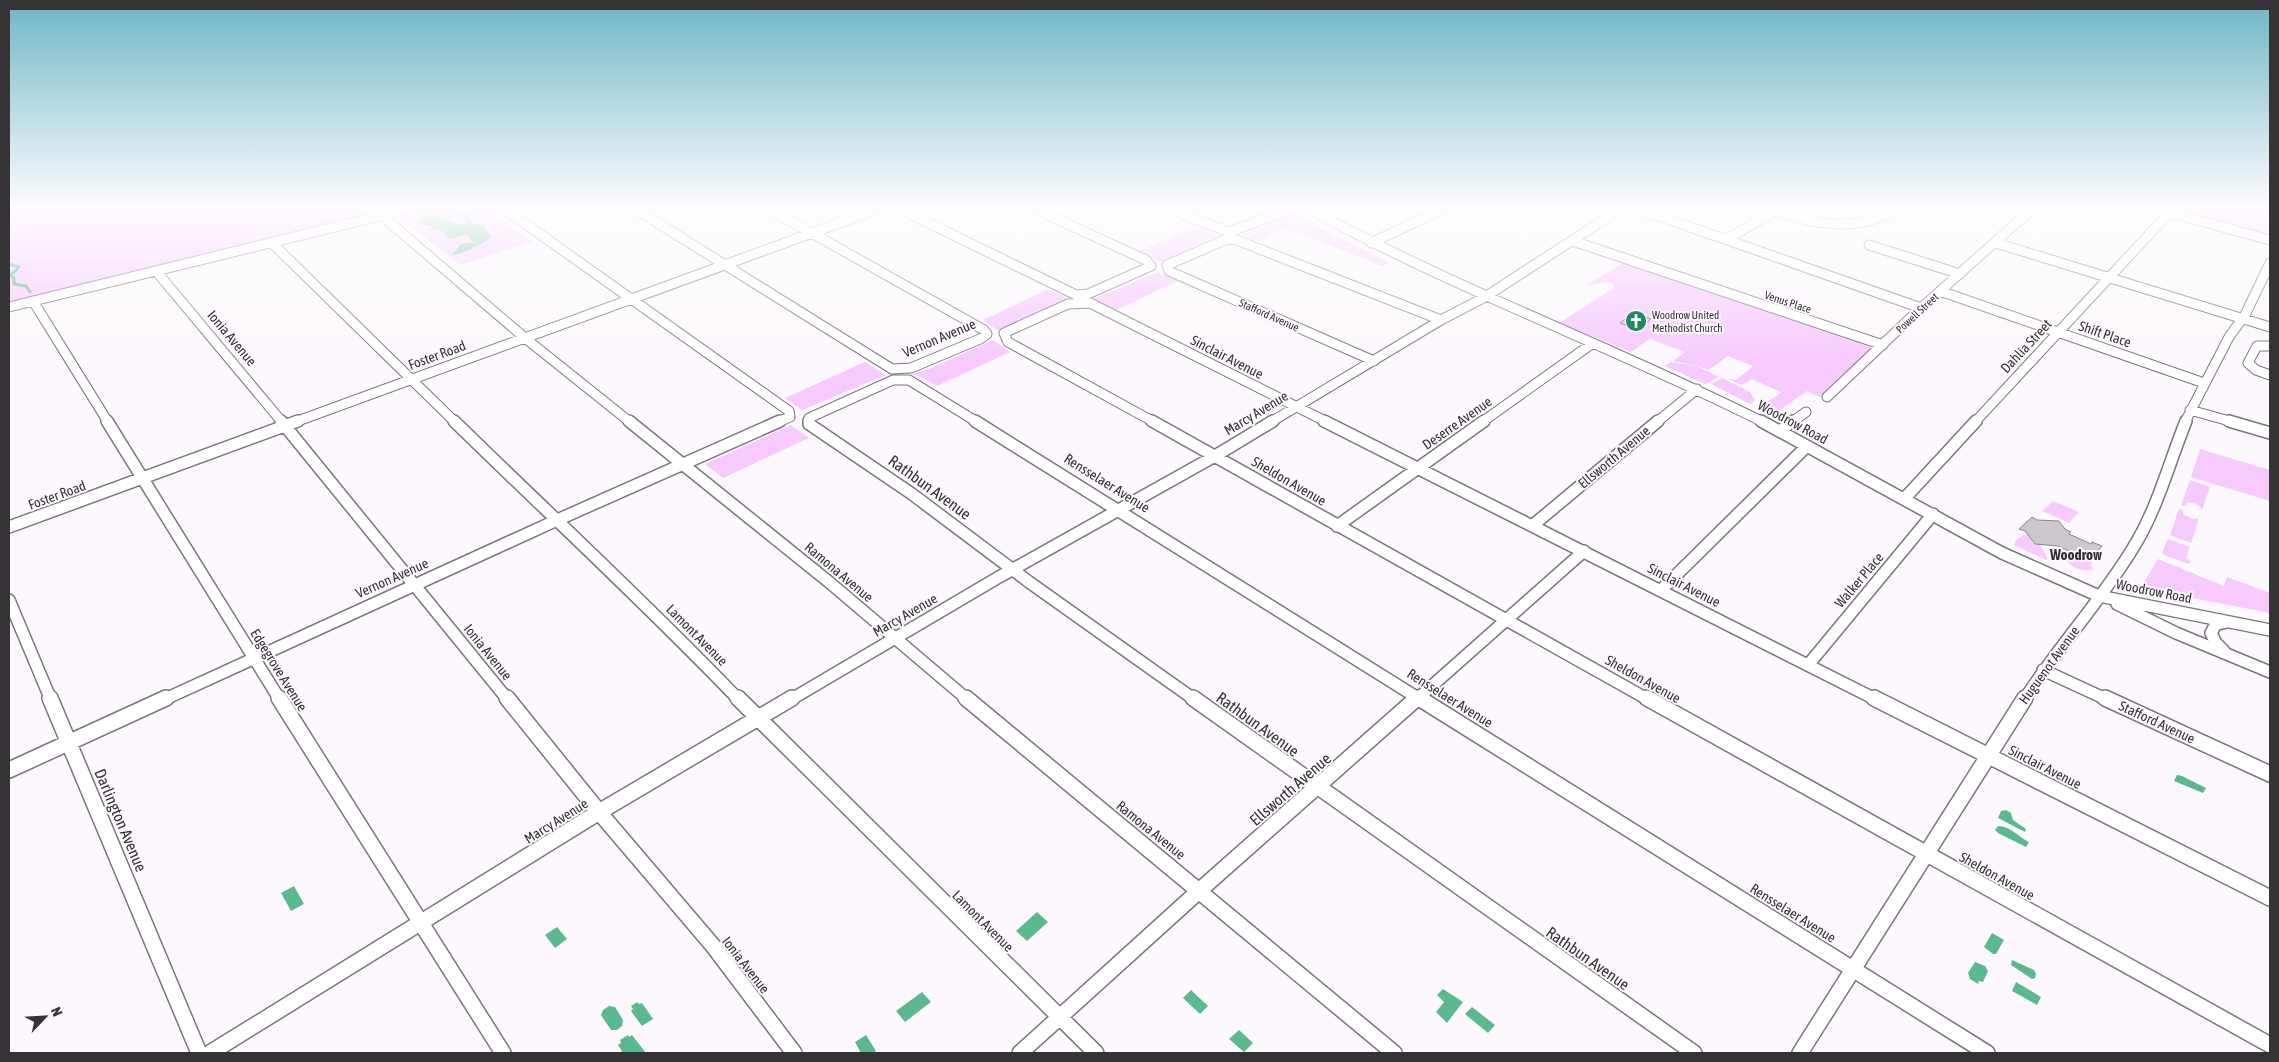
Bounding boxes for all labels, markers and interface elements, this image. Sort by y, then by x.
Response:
street label: Venus Place [1763,289,1813,315]
street label: Powell Street [1893,290,1941,336]
street label: Stafford Avenue [1237,296,1301,334]
street label: Ionia Avenue [204,307,260,369]
church icon: Woodrow United Methodist Church [1624,309,1648,333]
place label: Woodrow United Methodist Church [1652,309,1723,334]
street label: Vernon Avenue [900,315,978,361]
street label: Dahlia Street [1997,316,2055,376]
street label: Shift Place [2077,318,2133,350]
street label: Sinclair Avenue [1188,332,1266,382]
street label: Foster Road [406,337,468,373]
street label: Marcy Avenue [1221,388,1291,438]
street label: Deserre Avenue [1419,393,1495,453]
street label: Woodrow Road [1755,397,1831,447]
street label: Ellsworth Avenue [1575,422,1653,492]
street label: Rensselaer Avenue [1061,450,1153,516]
street label: Rathbun Avenue [885,451,975,523]
street label: Sheldon Avenue [1249,453,1329,509]
street label: Foster Road [26,477,88,513]
street label: Ramona Avenue [802,539,876,605]
district label: Woodrow [2049,546,2102,563]
street label: Walker Place [1831,549,1887,611]
street label: Vernon Avenue [353,555,431,601]
street label: Sinclair Avenue [1645,560,1723,610]
street label: Woodrow Road [2115,576,2193,606]
street label: Marcy Avenue [870,590,940,640]
street label: Lamont Avenue [663,601,731,669]
street label: Ionia Avenue [461,621,515,683]
street label: Huguenot Avenue [2015,623,2083,707]
street label: Edgegrove Avenue [247,626,311,714]
street label: Sheldon Avenue [1603,652,1683,706]
street label: Rensselaer Avenue [1404,665,1496,731]
street label: Rathbun Avenue [1213,688,1303,760]
street label: Stafford Avenue [2116,697,2198,747]
street label: Sinclair Avenue [2006,742,2084,792]
street label: Ellsworth Avenue [1246,749,1334,829]
street label: Darlington Avenue [90,766,151,874]
street label: Marcy Avenue [521,795,591,847]
street label: Ramona Avenue [1113,797,1189,863]
street label: Sheldon Avenue [1957,849,2037,903]
street label: Rensselaer Avenue [1747,880,1839,946]
street label: Lamont Avenue [949,887,1017,955]
street label: Rathbun Avenue [1543,923,1633,993]
street label: Ionia Avenue [719,934,773,996]
north arrow [20,992,70,1042]
text: N [48,1004,66,1019]

